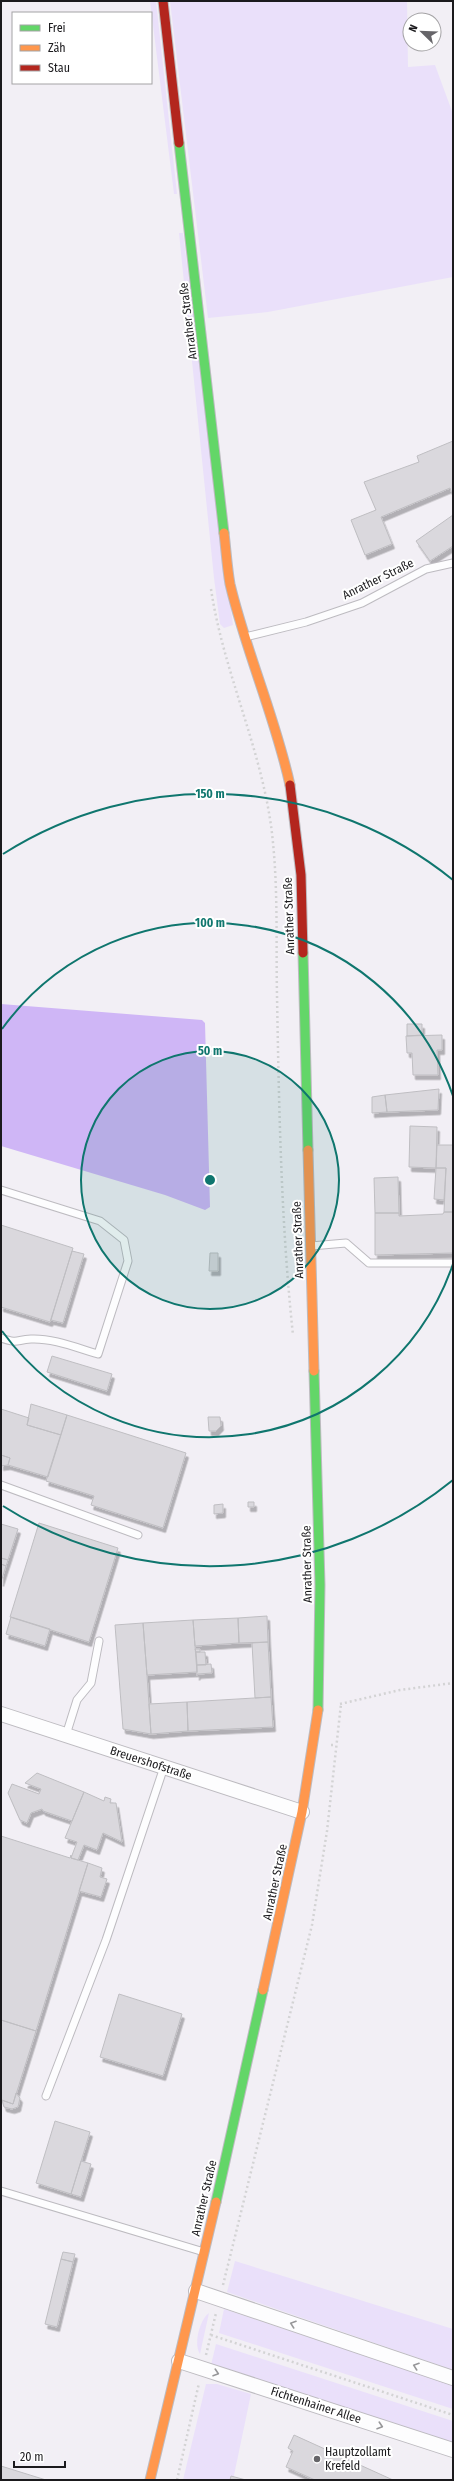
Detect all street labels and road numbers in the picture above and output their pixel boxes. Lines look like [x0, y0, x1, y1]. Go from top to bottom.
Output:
street label: Anrather Straße [176, 282, 200, 360]
street label: Anrather Straße [340, 556, 416, 602]
street label: Anrather Straße [281, 877, 297, 955]
street label: Anrather Straße [290, 1201, 306, 1279]
street label: Anrather Straße [299, 1525, 315, 1603]
street label: Breuershofstraße [108, 1743, 194, 1783]
street label: Anrather Straße [260, 1843, 290, 1921]
street label: Anrather Straße [188, 2159, 220, 2237]
street label: Fichtenhainer Allee [269, 2384, 363, 2426]

